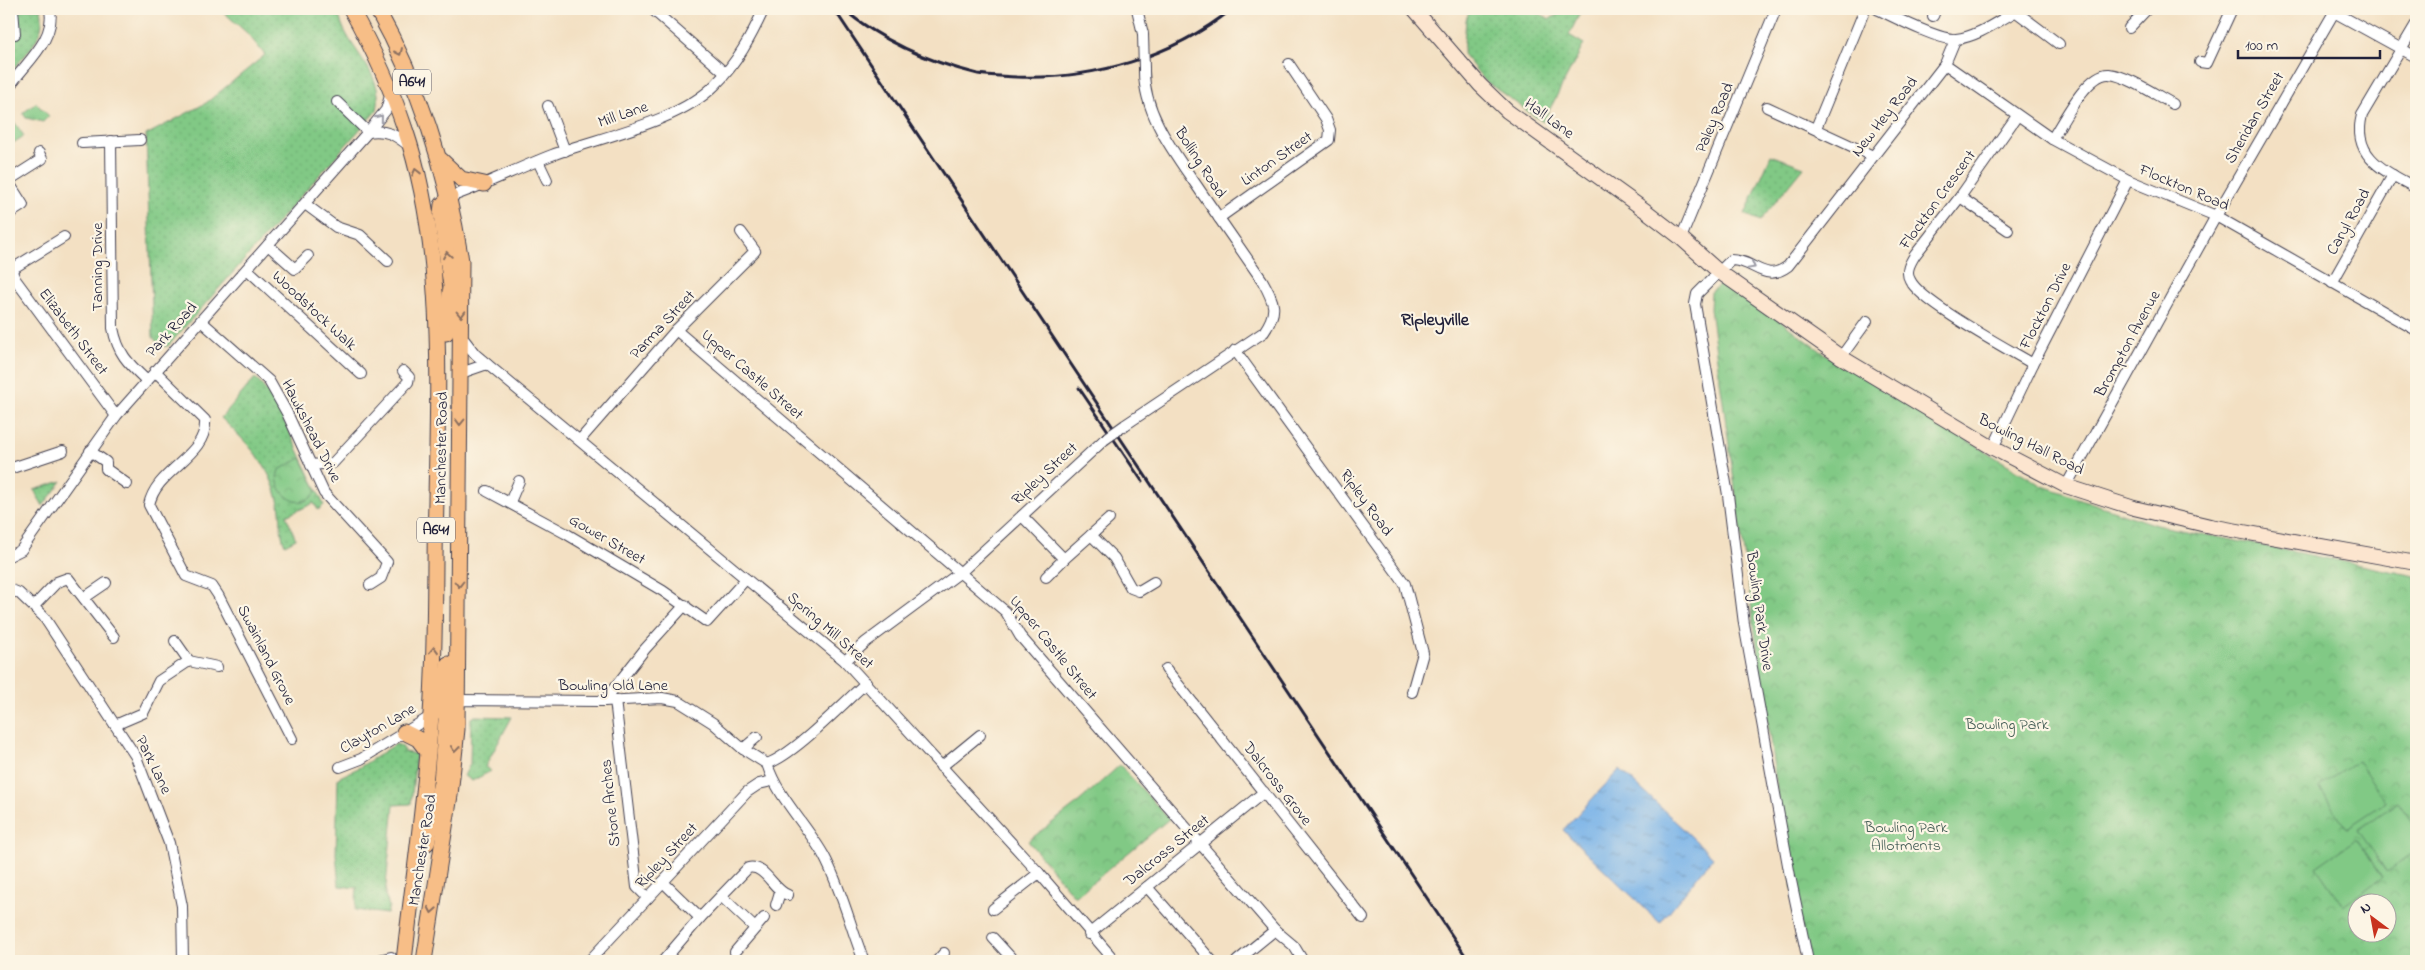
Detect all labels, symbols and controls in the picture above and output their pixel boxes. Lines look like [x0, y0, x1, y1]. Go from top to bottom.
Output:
scale bar [2238, 28, 2380, 60]
text: 100 m [2245, 35, 2278, 57]
one-way arrow [393, 47, 403, 56]
street label: Sheridan Street [2219, 67, 2291, 168]
road number: A641 [393, 70, 431, 94]
street label: New Hey Road [1846, 72, 1924, 162]
street label: Paley Road [1689, 79, 1741, 157]
street label: Hall Lane [1519, 93, 1580, 146]
street label: Mill Lane [595, 95, 652, 135]
one-way arrow [374, 115, 382, 124]
street label: Bolling Road [1167, 122, 1232, 203]
street label: Linton Street [1236, 125, 1318, 193]
street label: Flockton Crescent [1893, 145, 1983, 255]
street label: Flockton Road [2134, 158, 2233, 218]
one-way arrow [411, 167, 422, 176]
street label: Caryl Road [2321, 184, 2377, 260]
street label: Tanning Drive [86, 222, 110, 311]
one-way arrow [442, 251, 453, 259]
street label: Flockton Drive [2013, 258, 2079, 354]
one-way arrow [1747, 260, 1756, 270]
street label: Woodstock Walk [266, 265, 363, 358]
street label: Elizabeth Street [32, 283, 114, 381]
street label: Parma Street [624, 284, 702, 365]
street label: Brompton Avenue [2088, 286, 2168, 403]
street label: Park Road [140, 297, 204, 363]
district label: Ripleyville [1401, 308, 1470, 335]
one-way arrow [456, 311, 467, 319]
street label: Upper Castle Street [696, 324, 809, 427]
street label: Hawkshead Drive [275, 375, 348, 488]
street label: Manchester Road [429, 392, 455, 504]
street label: Bowling Hall Road [1973, 408, 2088, 482]
one-way arrow [455, 418, 465, 426]
street label: Ripley Street [1006, 436, 1084, 511]
street label: Ripley Road [1334, 465, 1398, 541]
street label: Gower Street [564, 508, 650, 572]
road number: A641 [417, 518, 455, 542]
street label: Bowling Park Drive [1739, 549, 1779, 673]
one-way arrow [454, 580, 464, 588]
street label: Spring Mill Street [781, 586, 879, 676]
street label: Upper Castle Street [1003, 590, 1103, 706]
street label: Swainland Grove [230, 601, 302, 710]
one-way arrow [428, 645, 439, 653]
street label: Bowling Old Lane [557, 674, 669, 698]
street label: Clayton Lane [336, 697, 421, 760]
park label: Bowling Park [1965, 713, 2049, 737]
street label: Park Lane [129, 732, 178, 799]
street label: Dalcross Grove [1236, 736, 1318, 832]
one-way arrow [450, 745, 461, 753]
street label: Stone Arches [594, 758, 628, 848]
street label: Manchester Road [402, 793, 444, 907]
street label: Dalcross Street [1118, 809, 1215, 894]
park label: Bowling Park Allotments [1864, 816, 1948, 858]
street label: Ripley Street [630, 817, 705, 895]
north arrow [2348, 892, 2398, 942]
text: N [2356, 897, 2375, 920]
one-way arrow [427, 905, 437, 914]

